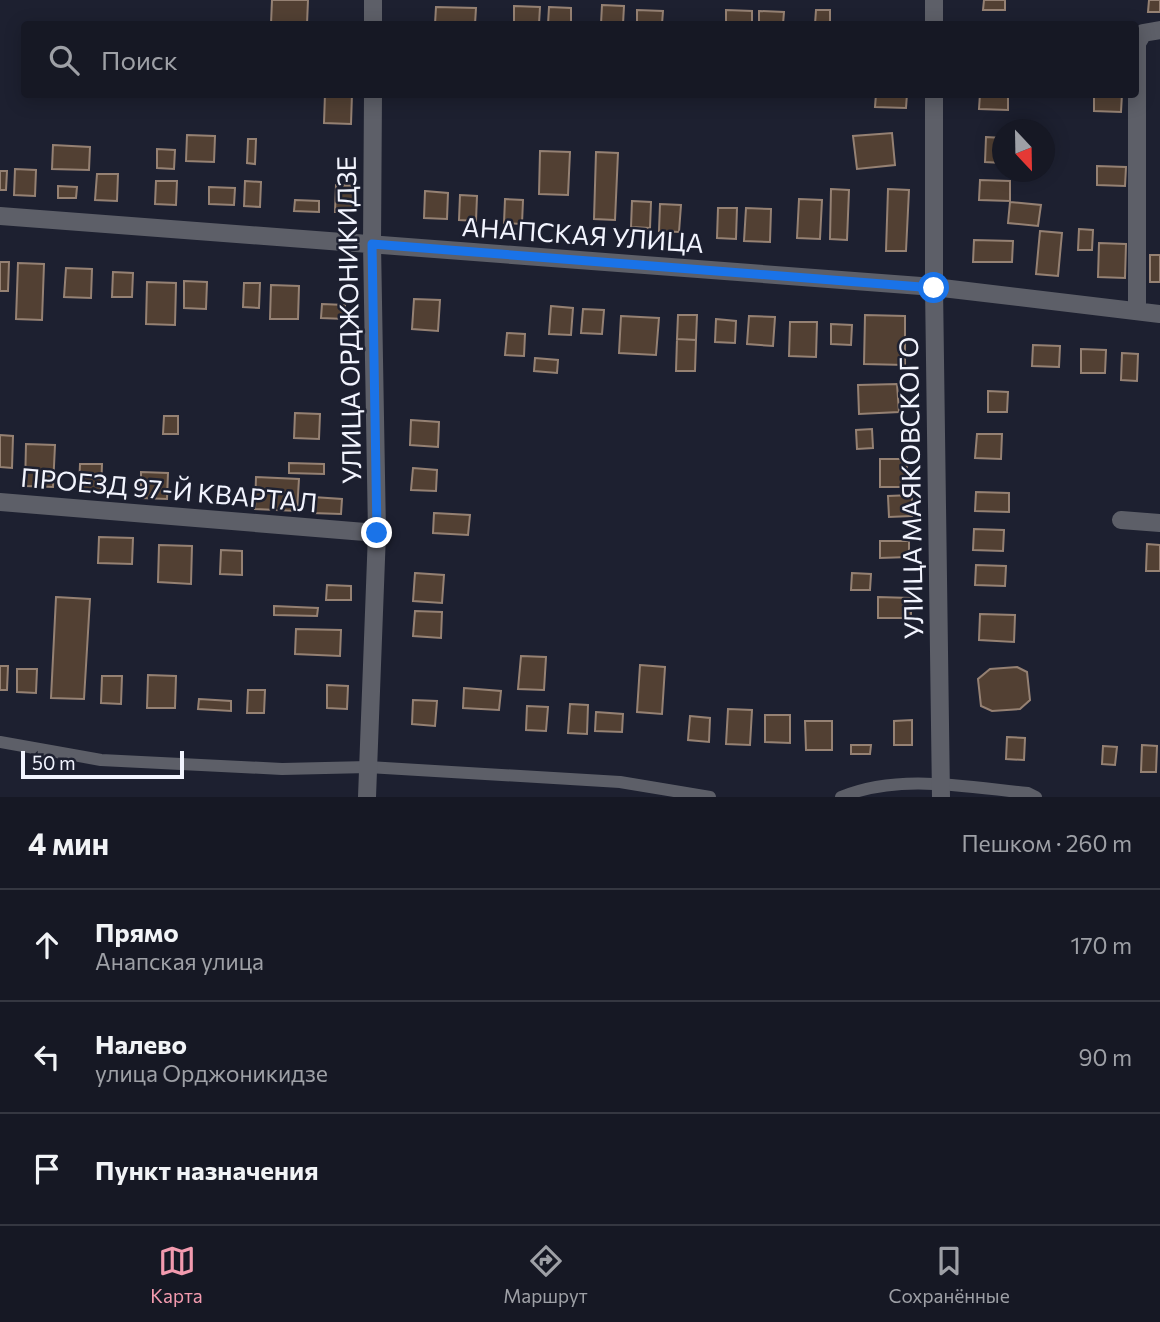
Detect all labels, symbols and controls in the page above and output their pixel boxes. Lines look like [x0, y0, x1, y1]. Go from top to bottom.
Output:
search box [21, 21, 1139, 98]
icon: search [45, 41, 83, 79]
text: Поиск [101, 44, 178, 75]
north arrow [992, 119, 1055, 182]
street label: УЛИЦА ОРДЖОНИКИДЗЕ [330, 156, 366, 484]
street label: АНАПСКАЯ УЛИЦА [461, 210, 705, 258]
route start [918, 272, 949, 303]
street label: УЛИЦА МАЯКОВСКОГО [892, 336, 928, 640]
street label: ПРОЕЗД 97-Й КВАРТАЛ [19, 461, 319, 517]
route end [361, 517, 392, 548]
scale bar [21, 748, 184, 780]
text: 50 m [32, 751, 76, 774]
text: 4 мин [28, 824, 109, 861]
text: Пешком · 260 m [961, 829, 1132, 857]
text: Прямо [95, 916, 179, 947]
icon: ahead [28, 926, 66, 964]
text: 170 m [1071, 931, 1132, 959]
text: Анапская улица [95, 947, 264, 975]
text: Налево [95, 1028, 187, 1059]
icon: left [28, 1038, 66, 1076]
text: 90 m [1079, 1043, 1132, 1071]
text: улица Орджоникидзе [95, 1059, 328, 1087]
icon: arrive [28, 1150, 66, 1188]
text: Пункт назначения [95, 1154, 319, 1185]
tab: Карта [150, 1242, 203, 1307]
tab: Маршрут [503, 1242, 588, 1307]
tab: Сохранённые [888, 1242, 1010, 1307]

